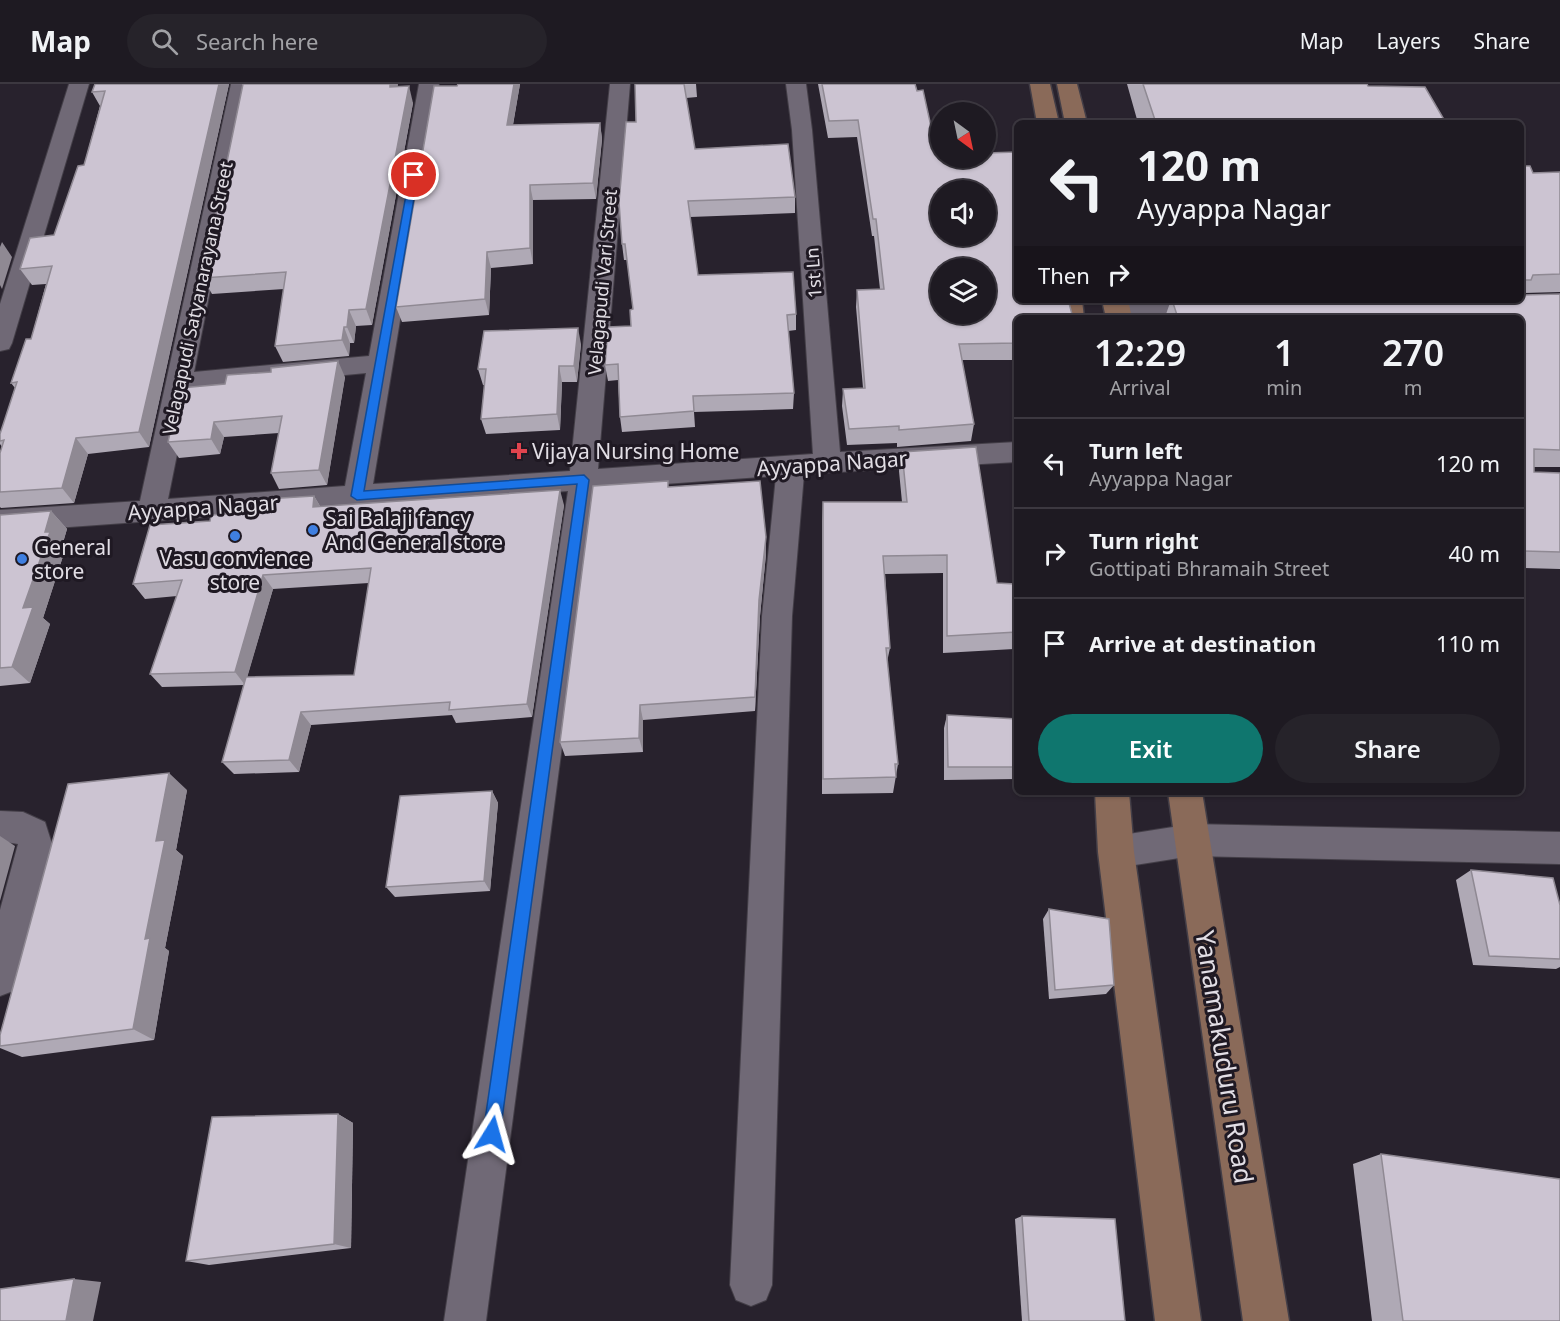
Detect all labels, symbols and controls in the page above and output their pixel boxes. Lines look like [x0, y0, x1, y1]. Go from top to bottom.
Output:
search box [127, 14, 547, 68]
text: Map [30, 22, 91, 60]
icon: search [148, 25, 181, 58]
text: Search here [196, 26, 318, 56]
text: Map [1300, 27, 1344, 55]
text: Layers [1377, 27, 1441, 55]
text: Share [1474, 27, 1530, 55]
north arrow [930, 102, 996, 168]
map controls [930, 102, 996, 324]
text: 120 m [1137, 136, 1261, 193]
icon: left [1038, 144, 1116, 222]
pin [388, 149, 439, 200]
icon: arrive [397, 158, 430, 191]
street label: Velagapudi Satyanarayana Street [156, 159, 238, 437]
button: sound [930, 180, 996, 246]
street label: Velagapudi Vari Street [582, 187, 622, 376]
text: Ayyappa Nagar [1137, 190, 1331, 227]
street label: 1st Ln [799, 247, 827, 299]
button: layers [930, 258, 996, 324]
icon: right [1102, 258, 1135, 291]
text: Then [1038, 260, 1090, 290]
text: 12:29 [1094, 328, 1186, 377]
text: 1 [1274, 328, 1295, 377]
text: 270 [1382, 328, 1444, 377]
text: Arrival [1110, 374, 1171, 401]
text: min [1266, 374, 1302, 401]
text: m [1404, 374, 1423, 401]
text: Turn left [1089, 435, 1183, 465]
place label: Vijaya Nursing Home [532, 437, 739, 465]
marker: Vijaya Nursing Home [510, 442, 528, 460]
street label: Ayyappa Nagar [756, 444, 909, 482]
icon: left [1038, 447, 1071, 480]
text: 120 m [1436, 448, 1500, 478]
text: Ayyappa Nagar [1089, 465, 1233, 492]
street label: Ayyappa Nagar [127, 488, 280, 526]
place label: Sai Balaji fancy And General store [325, 504, 503, 556]
marker: Sai Balaji fancy And General store [306, 523, 320, 537]
text: Turn right [1089, 525, 1199, 555]
marker: Vasu convience store [228, 529, 242, 543]
place label: General store [34, 533, 111, 585]
icon: right [1038, 537, 1071, 570]
text: 40 m [1449, 538, 1500, 568]
place label: Vasu convience store [159, 544, 311, 596]
marker: General store [15, 552, 29, 566]
text: Gottipati Bhramaih Street [1089, 555, 1329, 582]
icon: arrive [1038, 627, 1071, 660]
text: Arrive at destination [1089, 628, 1316, 658]
text: 110 m [1436, 628, 1500, 658]
button: Exit [1038, 714, 1263, 783]
button: Share [1275, 714, 1500, 783]
street label: Yanamakuduru Road [1187, 928, 1263, 1186]
position arrow [460, 1102, 524, 1166]

